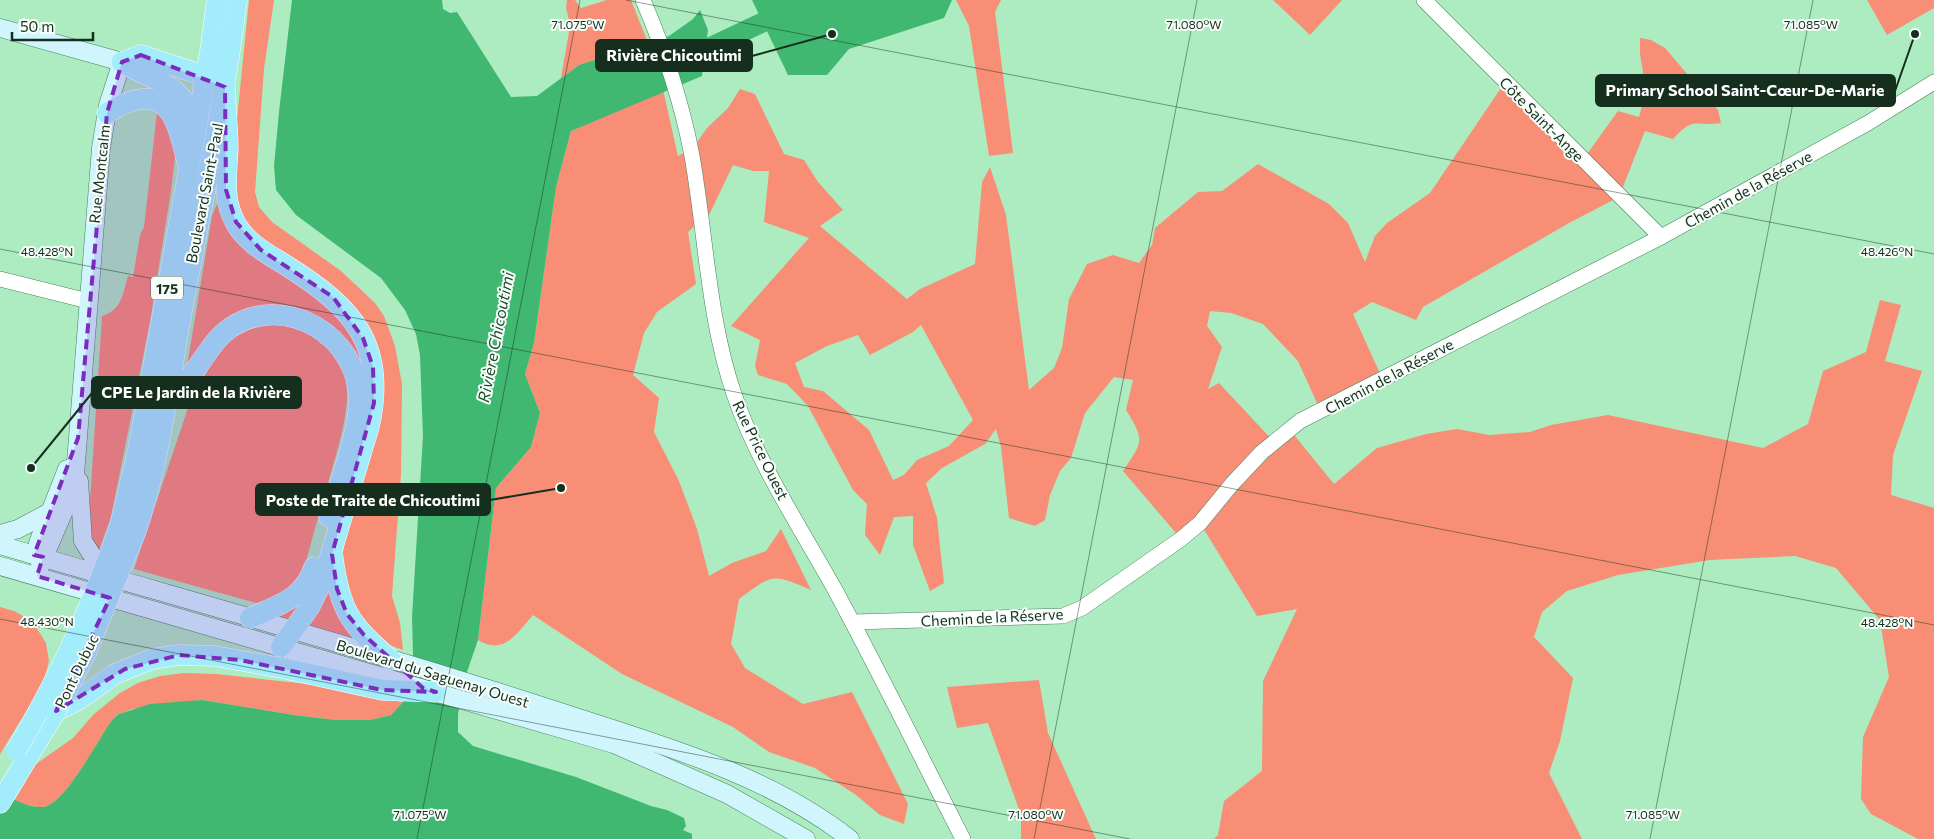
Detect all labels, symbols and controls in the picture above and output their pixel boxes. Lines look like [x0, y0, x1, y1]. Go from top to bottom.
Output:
scale bar [12, 10, 94, 42]
text: 50 m [20, 17, 54, 35]
text: 71.075°W [552, 17, 604, 31]
text: 71.080°W [1167, 17, 1221, 31]
text: 71.085°W [1784, 17, 1838, 31]
callout: Rivière Chicoutimi [596, 40, 752, 71]
text: Rivière Chicoutimi [606, 45, 742, 64]
street label: Côte Saint-Ange [1496, 73, 1588, 165]
callout: Primary School Saint-Cœur-De-Marie [1596, 75, 1895, 106]
text: Primary School Saint-Cœur-De-Marie [1606, 80, 1884, 99]
street label: Boulevard Saint-Paul [182, 121, 226, 265]
street label: Rue Montcalm [85, 124, 113, 224]
street label: Chemin de la Réserve [1681, 146, 1815, 231]
text: 48.428°N [21, 244, 73, 258]
text: 48.426°N [1861, 244, 1913, 258]
water label: Rivière Chicoutimi [473, 269, 517, 404]
road number: 175 [151, 276, 183, 300]
street label: Chemin de la Réserve [1322, 335, 1456, 417]
callout: CPE Le Jardin de la Rivière [92, 377, 301, 408]
text: CPE Le Jardin de la Rivière [101, 382, 291, 401]
street label: Rue Price Ouest [729, 397, 793, 503]
callout: Poste de Traite de Chicoutimi [256, 484, 490, 515]
text: Poste de Traite de Chicoutimi [266, 490, 480, 509]
street label: Chemin de la Réserve [920, 604, 1064, 630]
text: 48.430°N [20, 614, 74, 628]
text: 48.428°N [1861, 615, 1913, 629]
street label: Pont Dubuc [50, 631, 102, 711]
street label: Boulevard du Saguenay Ouest [334, 635, 532, 711]
text: 71.075°W [394, 807, 446, 821]
text: 71.080°W [1009, 807, 1063, 821]
text: 71.085°W [1626, 807, 1680, 821]

